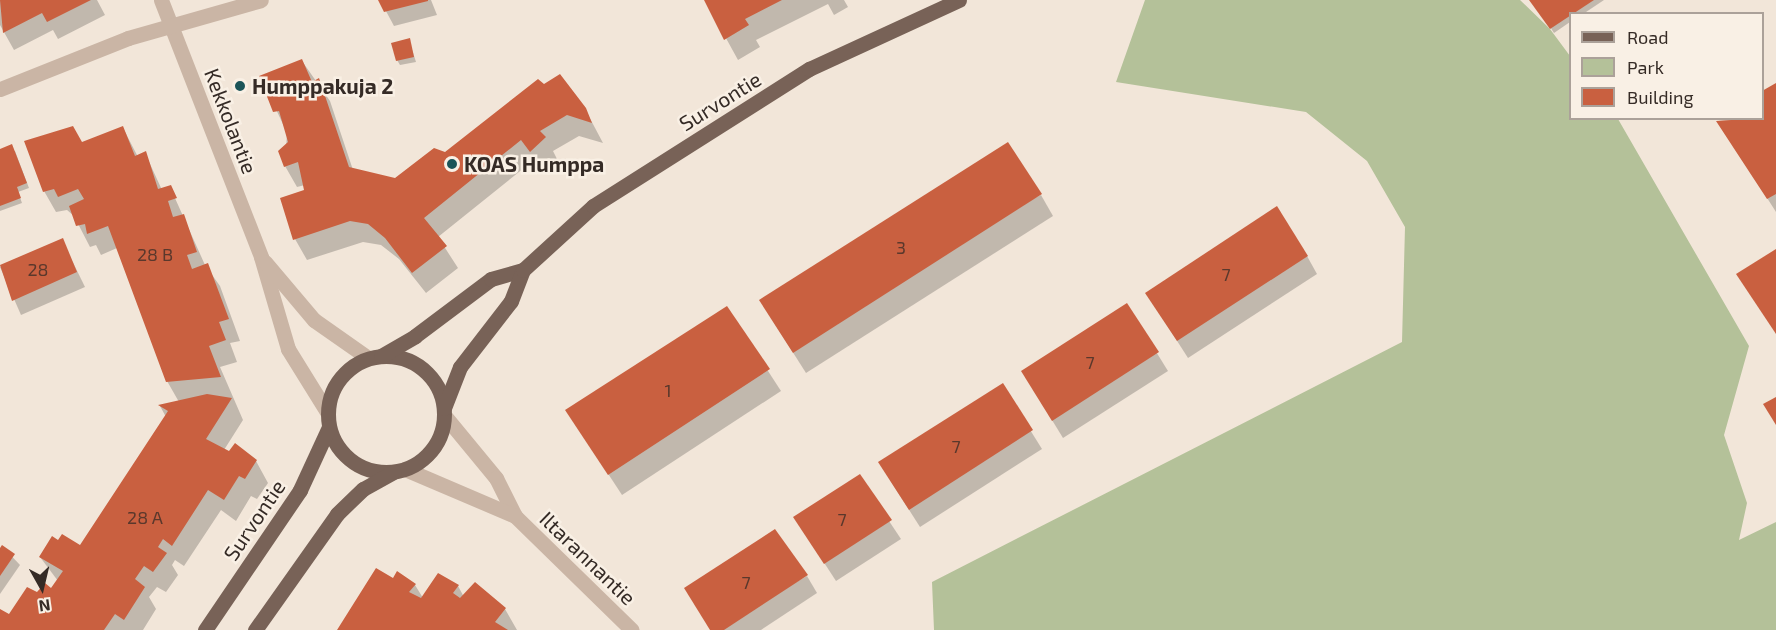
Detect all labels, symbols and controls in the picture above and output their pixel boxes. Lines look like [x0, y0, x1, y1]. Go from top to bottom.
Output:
legend [1569, 12, 1764, 120]
text: Road [1627, 26, 1668, 48]
text: Park [1627, 56, 1664, 78]
street label: Kekkolantie [199, 65, 263, 177]
street label: Survontie [674, 66, 766, 136]
place label: Humppakuja 2 [252, 73, 393, 99]
marker: Humppakuja 2 [233, 79, 247, 93]
text: Building [1627, 86, 1694, 108]
place label: KOAS Humppa [464, 151, 604, 177]
marker: KOAS Humppa [445, 157, 459, 171]
house number: 3 [896, 236, 906, 258]
house number: 28 B [137, 243, 173, 265]
house number: 28 [27, 258, 49, 280]
house number: 7 [1221, 263, 1231, 285]
house number: 7 [1085, 351, 1095, 373]
house number: 1 [664, 379, 672, 401]
house number: 7 [951, 435, 961, 457]
street label: Survontie [218, 475, 290, 565]
house number: 28 A [127, 506, 163, 528]
street label: Iltarannantie [535, 506, 641, 610]
house number: 7 [837, 508, 847, 530]
north arrow [12, 558, 72, 618]
house number: 7 [741, 571, 751, 593]
text: N [38, 596, 52, 617]

